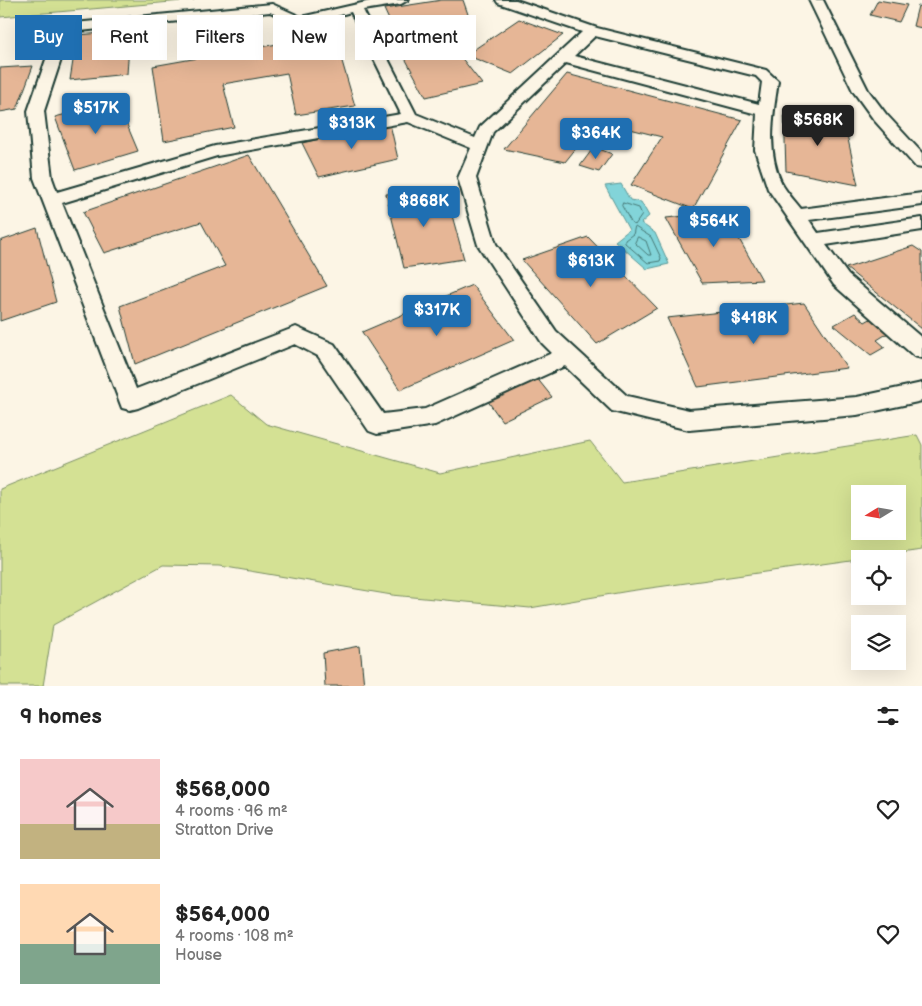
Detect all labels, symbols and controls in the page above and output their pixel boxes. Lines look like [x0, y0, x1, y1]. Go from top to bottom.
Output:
chip: Buy [15, 15, 82, 60]
chip: Rent [92, 15, 167, 60]
chip: Filters [177, 15, 263, 60]
chip: New [273, 15, 345, 60]
chip: Apartment [355, 15, 476, 60]
pin: $517K [61, 92, 131, 135]
text: $517K [73, 99, 119, 118]
pin: $568K [783, 104, 853, 147]
pin: $313K [317, 108, 387, 150]
text: $568K [793, 111, 843, 130]
text: $313K [329, 114, 375, 133]
pin: $364K [561, 118, 631, 160]
text: $364K [571, 124, 621, 143]
pin: $868K [389, 186, 459, 228]
text: $868K [399, 192, 449, 211]
pin: $564K [679, 206, 749, 248]
text: $564K [689, 212, 739, 231]
pin: $613K [556, 246, 626, 288]
text: $613K [567, 252, 615, 271]
pin: $317K [402, 294, 472, 337]
text: $317K [414, 301, 460, 320]
pin: $418K [719, 302, 789, 345]
text: $418K [731, 309, 777, 328]
north arrow [851, 485, 906, 540]
map controls [851, 485, 906, 670]
button: locate [851, 550, 906, 605]
button: layers [851, 615, 906, 670]
icon: filters [874, 702, 902, 730]
text: 9 homes [20, 704, 102, 729]
text: $568,000 [175, 777, 270, 802]
icon: home [60, 779, 120, 839]
icon: heart [874, 795, 902, 823]
text: 4 rooms · 96 m² [175, 802, 288, 821]
text: Stratton Drive [175, 821, 274, 840]
text: $564,000 [175, 902, 270, 927]
icon: home [60, 904, 120, 964]
icon: heart [874, 920, 902, 948]
text: 4 rooms · 108 m² [175, 927, 294, 946]
text: House [175, 946, 222, 965]

